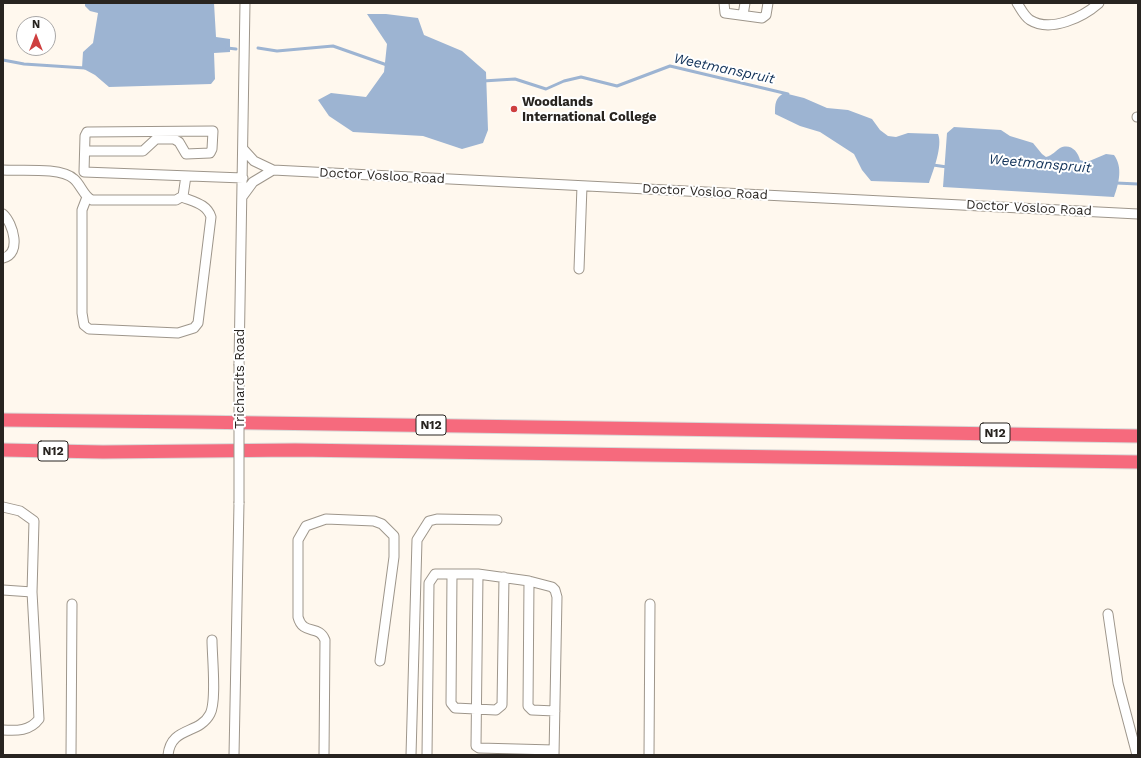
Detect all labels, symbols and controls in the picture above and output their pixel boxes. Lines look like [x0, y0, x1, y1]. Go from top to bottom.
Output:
north arrow [16, 16, 56, 56]
text: N [32, 18, 40, 31]
water label: Weetmanspruit [672, 50, 776, 88]
place label: Woodlands International College [522, 94, 657, 125]
marker: Woodlands International College [509, 104, 519, 114]
water label: Weetmanspruit [988, 151, 1092, 177]
street label: Doctor Vosloo Road [319, 165, 445, 187]
street label: Doctor Vosloo Road [642, 181, 768, 203]
street label: Doctor Vosloo Road [966, 197, 1092, 219]
street label: Trichardts Road [232, 329, 248, 429]
road number: N12 [416, 415, 446, 435]
road number: N12 [980, 423, 1010, 443]
road number: N12 [38, 441, 68, 461]

